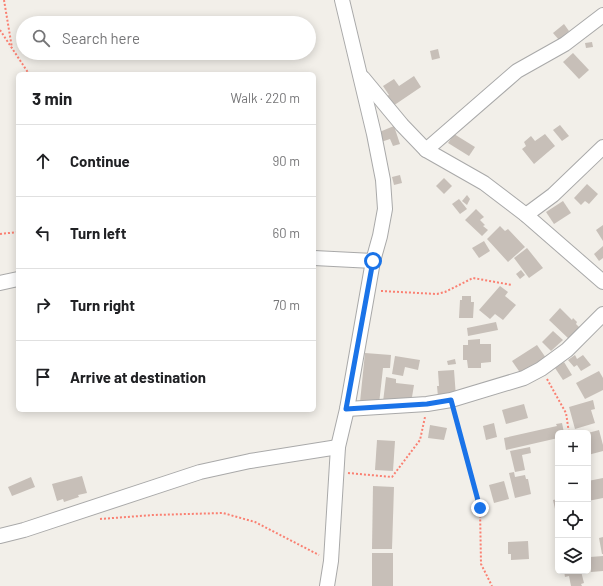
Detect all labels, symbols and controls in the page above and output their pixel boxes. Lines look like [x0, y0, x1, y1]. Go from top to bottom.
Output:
search box [16, 16, 316, 60]
icon: search [30, 27, 52, 49]
text: Search here [62, 29, 140, 47]
text: 3 min [32, 88, 72, 108]
text: Walk · 220 m [230, 90, 300, 106]
icon: ahead [32, 150, 54, 172]
text: Continue [70, 152, 130, 170]
text: 90 m [273, 153, 300, 169]
icon: left [32, 222, 54, 244]
text: Turn left [70, 224, 126, 242]
text: 60 m [273, 225, 300, 241]
route start [364, 252, 382, 270]
icon: right [32, 294, 54, 316]
text: Turn right [70, 296, 135, 314]
text: 70 m [273, 297, 300, 313]
icon: arrive [32, 366, 54, 388]
text: Arrive at destination [70, 368, 206, 386]
map controls [555, 430, 591, 574]
button: + [555, 430, 591, 466]
button: − [555, 466, 591, 502]
route end [471, 499, 489, 517]
button: locate [555, 502, 591, 538]
button: layers [555, 538, 591, 574]

